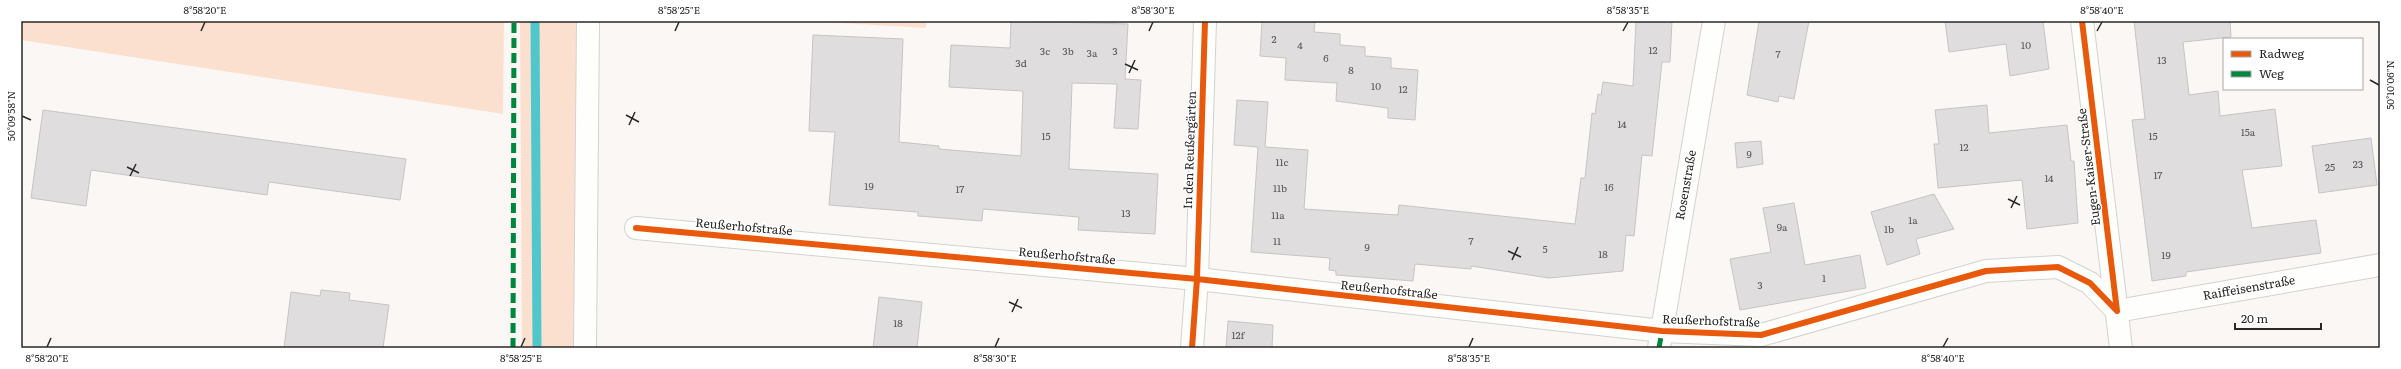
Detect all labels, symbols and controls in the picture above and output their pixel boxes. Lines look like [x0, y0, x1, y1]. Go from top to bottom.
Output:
text: 8°58'20"E [184, 2, 226, 17]
text: 8°58'25"E [658, 2, 700, 17]
text: 8°58'30"E [1131, 2, 1175, 17]
text: 8°58'35"E [1607, 2, 1649, 17]
text: 8°58'40"E [2080, 2, 2124, 17]
house number: 2 [1271, 31, 1277, 46]
house number: 4 [1297, 37, 1303, 52]
house number: 10 [2021, 37, 2031, 52]
legend [2223, 38, 2363, 90]
house number: 12 [1648, 42, 1658, 57]
house number: 3c [1040, 43, 1050, 58]
house number: 3b [1062, 43, 1074, 58]
house number: 3 [1112, 43, 1118, 58]
text: Radweg [2259, 44, 2304, 62]
house number: 3a [1087, 45, 1098, 60]
house number: 7 [1775, 46, 1781, 61]
house number: 6 [1323, 50, 1329, 65]
house number: 13 [2157, 52, 2167, 67]
house number: 3d [1015, 55, 1027, 70]
text: 50°10'06"N [2382, 60, 2397, 110]
house number: 8 [1348, 62, 1354, 77]
text: Weg [2259, 64, 2284, 82]
house number: 10 [1371, 78, 1381, 93]
house number: 12 [1398, 81, 1408, 96]
street label: In den Reußergärten [1178, 90, 1200, 209]
text: 50°09'58"N [3, 91, 18, 141]
street label: Eugen-Kaiser-Straße [2072, 107, 2104, 227]
house number: 14 [1617, 116, 1627, 131]
house number: 15a [2241, 124, 2256, 139]
house number: 15 [1041, 128, 1051, 143]
house number: 15 [2148, 128, 2158, 143]
house number: 12 [1959, 139, 1969, 154]
house number: 9 [1746, 146, 1752, 161]
street label: Rosenstraße [1670, 148, 1700, 221]
house number: 11c [1275, 154, 1289, 169]
house number: 23 [2353, 156, 2363, 171]
house number: 25 [2325, 159, 2335, 174]
house number: 17 [2154, 167, 2162, 182]
house number: 14 [2044, 170, 2054, 185]
house number: 19 [864, 178, 874, 193]
house number: 16 [1604, 179, 1614, 194]
house number: 11b [1273, 180, 1287, 195]
house number: 17 [956, 181, 964, 196]
house number: 13 [1121, 205, 1131, 220]
house number: 11a [1271, 207, 1285, 222]
house number: 1a [1908, 212, 1918, 227]
street label: Reußerhofstraße [695, 213, 793, 239]
house number: 9a [1777, 219, 1788, 234]
house number: 1b [1884, 221, 1894, 236]
house number: 11 [1273, 233, 1281, 248]
house number: 7 [1468, 233, 1474, 248]
house number: 9 [1364, 239, 1370, 254]
house number: 5 [1542, 241, 1548, 256]
street label: Reußerhofstraße [1018, 242, 1116, 268]
house number: 18 [1598, 246, 1608, 261]
house number: 19 [2161, 247, 2171, 262]
house number: 1 [1822, 270, 1826, 285]
street label: Raiffeisenstraße [2201, 270, 2296, 304]
street label: Reußerhofstraße [1340, 275, 1439, 303]
house number: 3 [1757, 277, 1763, 292]
scale bar [2235, 305, 2321, 331]
street label: Reußerhofstraße [1662, 309, 1760, 331]
text: 20 m [2241, 309, 2268, 327]
house number: 18 [893, 315, 903, 330]
house number: 12f [1231, 327, 1246, 342]
text: 8°58'20"E [26, 350, 68, 365]
text: 8°58'25"E [500, 350, 542, 365]
text: 8°58'30"E [973, 350, 1017, 365]
text: 8°58'35"E [1448, 350, 1490, 365]
text: 8°58'40"E [1921, 350, 1965, 365]

